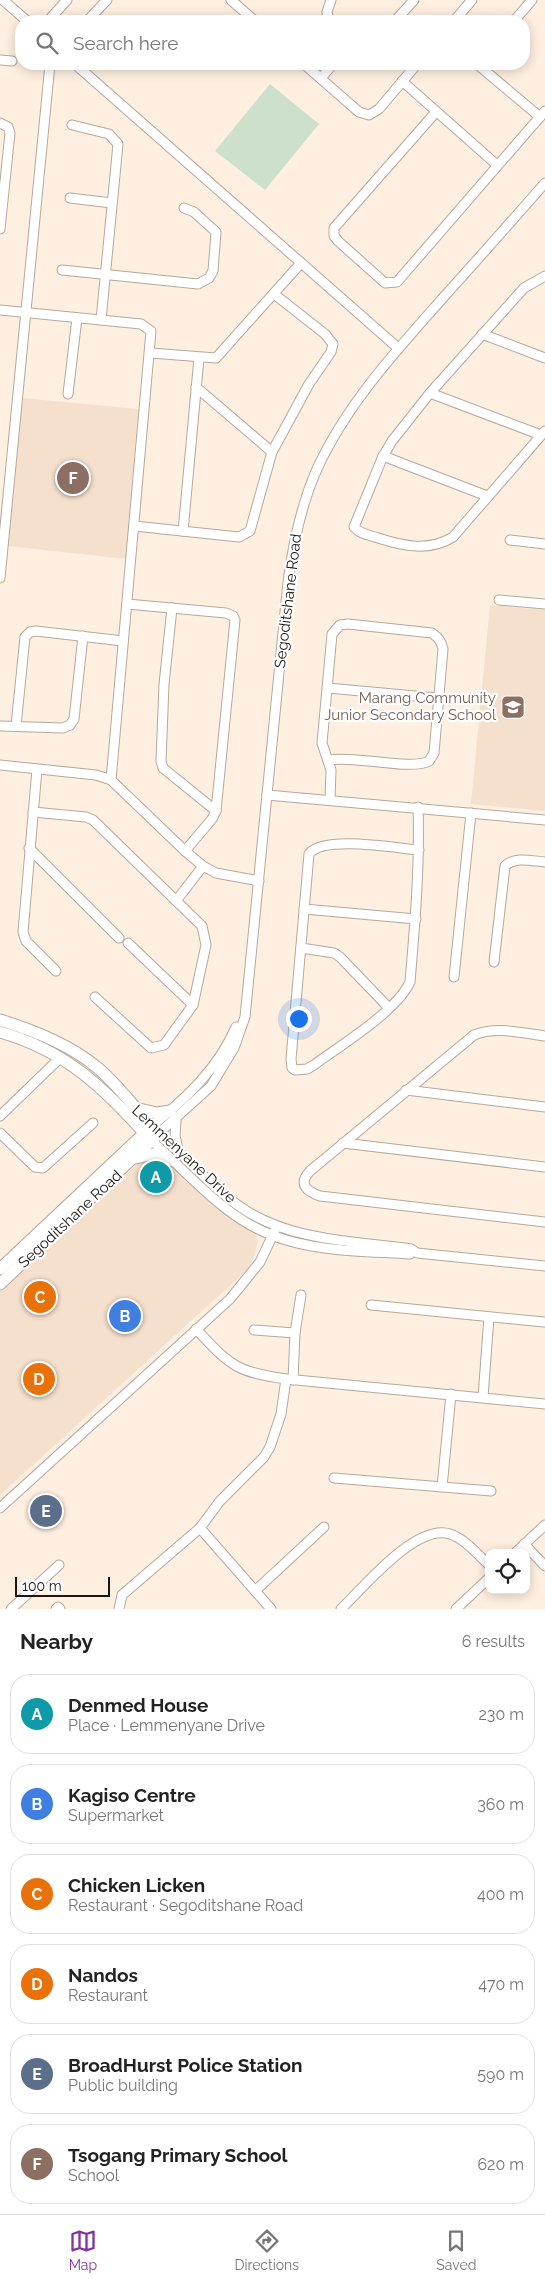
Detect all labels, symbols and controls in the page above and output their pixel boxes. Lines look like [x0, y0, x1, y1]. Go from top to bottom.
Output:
search box [15, 15, 530, 70]
icon: search [33, 29, 61, 57]
text: Search here [73, 32, 179, 54]
pin: F [57, 459, 89, 497]
street label: Segoditshane Road [271, 533, 305, 669]
place label: Marang Community Junior Secondary School [324, 689, 497, 724]
school or university icon: Marang Community Junior Secondary School [500, 694, 526, 720]
your location [286, 1006, 312, 1032]
street label: Lemmenyane Drive [128, 1101, 240, 1207]
pin: A [140, 1158, 172, 1196]
street label: Segoditshane Road [14, 1166, 126, 1272]
pin: C [24, 1278, 56, 1316]
pin: B [109, 1297, 141, 1335]
pin: D [23, 1360, 55, 1398]
pin: E [30, 1492, 62, 1530]
map controls [485, 1549, 530, 1594]
button: locate [485, 1549, 530, 1594]
scale bar [15, 1574, 110, 1597]
text: 100 m [22, 1578, 62, 1594]
text: Nearby [20, 1629, 93, 1654]
text: 6 results [462, 1632, 525, 1651]
text: Denmed House [68, 1694, 208, 1716]
text: A [32, 1705, 42, 1724]
text: 230 m [479, 1705, 524, 1724]
text: Place · Lemmenyane Drive [68, 1716, 265, 1735]
text: Kagiso Centre [68, 1784, 196, 1806]
text: B [32, 1795, 42, 1814]
text: 360 m [477, 1795, 524, 1814]
text: Supermarket [68, 1806, 164, 1825]
text: Chicken Licken [68, 1874, 205, 1896]
text: C [32, 1885, 42, 1904]
text: 400 m [477, 1885, 524, 1904]
text: Restaurant · Segoditshane Road [68, 1896, 303, 1915]
text: Nandos [68, 1964, 138, 1986]
text: D [31, 1975, 43, 1994]
text: 470 m [478, 1975, 524, 1994]
text: Restaurant [68, 1986, 148, 2005]
text: BroadHurst Police Station [68, 2054, 302, 2076]
text: E [32, 2065, 42, 2084]
text: 590 m [477, 2065, 524, 2084]
text: Public building [68, 2076, 178, 2095]
text: Tsogang Primary School [68, 2144, 287, 2166]
text: F [32, 2155, 42, 2174]
text: 620 m [477, 2155, 524, 2174]
text: School [68, 2166, 119, 2185]
tab: Map [69, 2227, 97, 2273]
tab: Directions [234, 2227, 299, 2273]
tab: Saved [436, 2227, 476, 2273]

